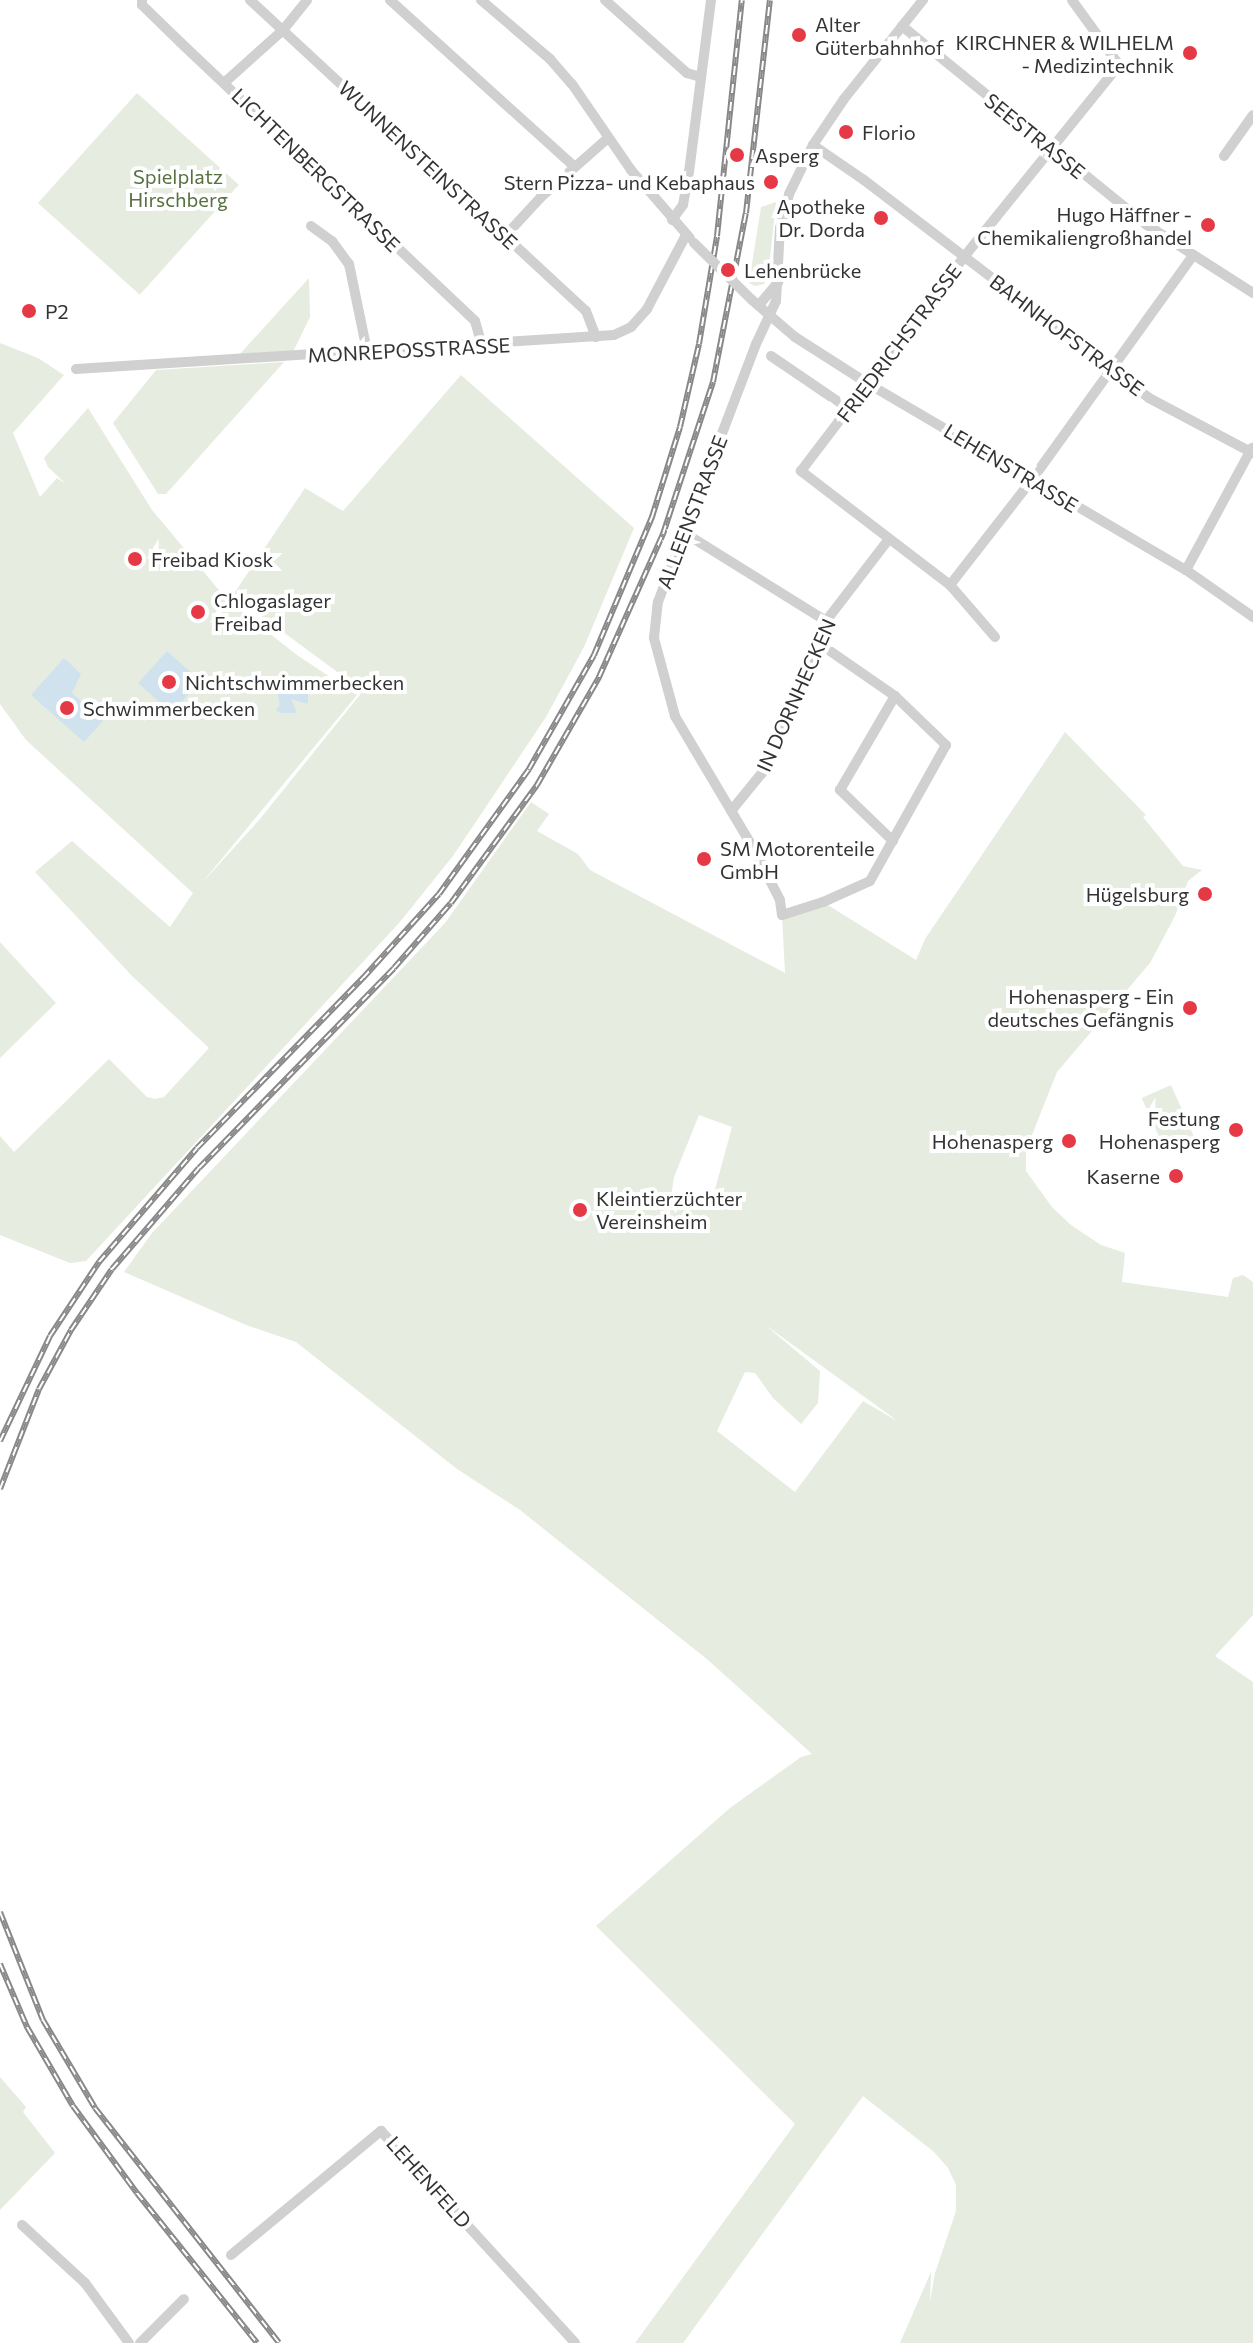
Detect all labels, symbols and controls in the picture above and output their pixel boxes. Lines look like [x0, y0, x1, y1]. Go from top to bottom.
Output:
place label: Alter Güterbahnhof [815, 12, 944, 59]
marker: Alter Güterbahnhof [790, 26, 808, 44]
place label: KIRCHNER & WILHELM - Medizintechnik [956, 30, 1174, 77]
marker: KIRCHNER & WILHELM - Medizintechnik [1181, 44, 1199, 62]
street label: WUNNENSTEINSTRASSE [334, 76, 522, 254]
street label: LICHTENBERGSTRASSE [227, 83, 405, 257]
street label: SEESTRASSE [980, 88, 1090, 184]
place label: Florio [862, 120, 916, 144]
marker: Florio [837, 123, 855, 141]
place label: Asperg [755, 143, 819, 167]
marker: Asperg [726, 144, 748, 166]
park label: Spielplatz Hirschberg [128, 165, 228, 212]
place label: Stern Pizza- und Kebaphaus [504, 170, 755, 194]
marker: Stern Pizza- und Kebaphaus [762, 173, 780, 191]
place label: Apotheke Dr. Dorda [776, 194, 865, 241]
place label: Hugo Häffner - Chemikaliengroßhandel [977, 202, 1192, 249]
marker: Apotheke Dr. Dorda [872, 209, 890, 227]
marker: Hugo Häffner - Chemikaliengroßhandel [1199, 216, 1217, 234]
place label: Lehenbrücke [744, 258, 861, 282]
street label: FRIEDRICHSTRASSE [832, 259, 966, 427]
marker: Lehenbrücke [719, 261, 737, 279]
street label: BAHNHOFSTRASSE [985, 269, 1149, 401]
place label: P2 [45, 299, 69, 323]
marker: P2 [20, 302, 38, 320]
street label: MONREPOSSTRASSE [307, 333, 511, 367]
street label: LEHENSTRASSE [940, 419, 1082, 517]
street label: ALLEENSTRASSE [652, 432, 732, 592]
place label: Freibad Kiosk [151, 547, 273, 571]
marker: Freibad Kiosk [126, 550, 144, 568]
place label: Chlogaslager Freibad [214, 588, 331, 635]
marker: Chlogaslager Freibad [189, 603, 207, 621]
street label: IN DORNHECKEN [751, 615, 841, 775]
place label: Nichtschwimmerbecken [185, 670, 404, 694]
marker: Nichtschwimmerbecken [160, 673, 178, 691]
place label: Schwimmerbecken [83, 696, 255, 720]
marker: Schwimmerbecken [58, 699, 76, 717]
place label: SM Motorenteile GmbH [720, 836, 875, 883]
marker: SM Motorenteile GmbH [695, 850, 713, 868]
place label: Hügelsburg [1086, 882, 1189, 906]
marker: Hügelsburg [1196, 885, 1214, 903]
place label: Hohenasperg - Ein deutsches Gefängnis [987, 984, 1174, 1031]
marker: Hohenasperg - Ein deutsches Gefängnis [1181, 999, 1199, 1017]
place label: Festung Hohenasperg [1099, 1106, 1220, 1153]
marker: Festung Hohenasperg [1227, 1121, 1245, 1139]
place label: Hohenasperg [932, 1129, 1053, 1153]
marker: Hohenasperg [1060, 1132, 1078, 1150]
place label: Kaserne [1086, 1164, 1160, 1188]
marker: Kaserne [1167, 1167, 1185, 1185]
place label: Kleintierzüchter Vereinsheim [596, 1186, 743, 1233]
marker: Kleintierzüchter Vereinsheim [571, 1201, 589, 1219]
street label: LEHENFELD [382, 2131, 476, 2233]

